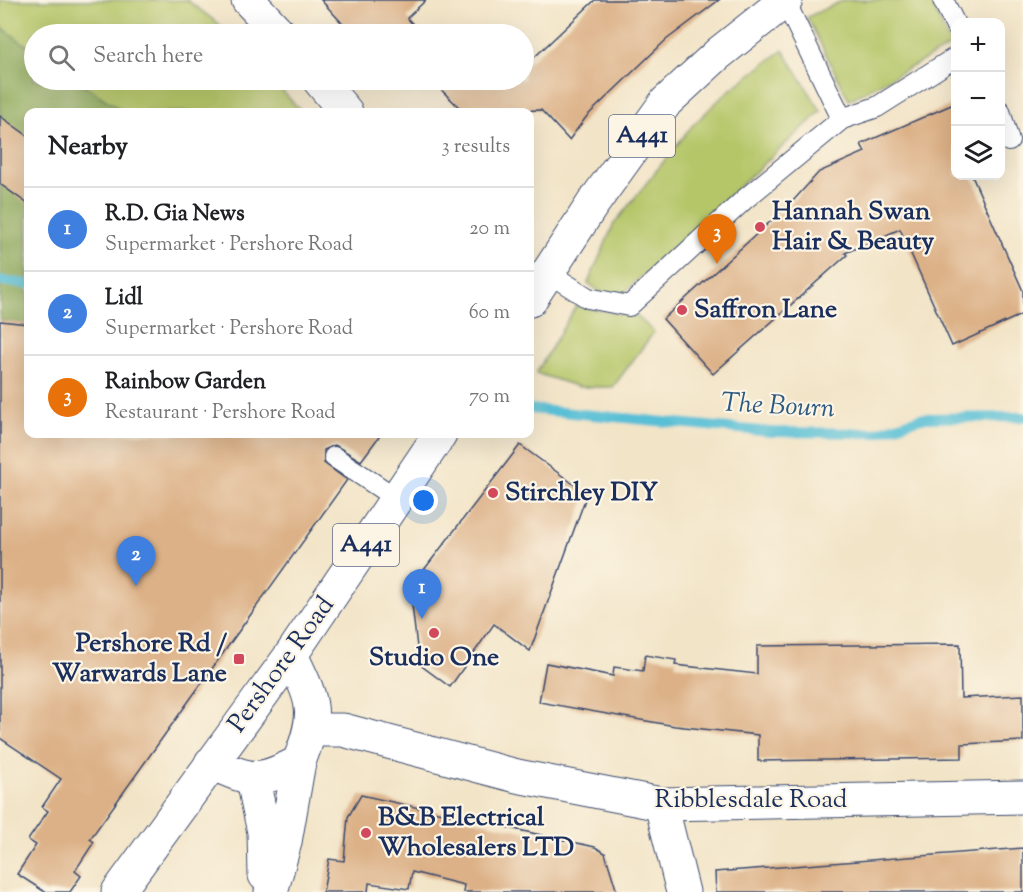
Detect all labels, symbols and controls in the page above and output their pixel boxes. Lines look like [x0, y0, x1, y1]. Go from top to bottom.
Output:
map controls [951, 18, 1005, 180]
button: + [951, 18, 1005, 72]
search box [24, 24, 534, 90]
icon: search [45, 41, 78, 74]
text: Search here [93, 41, 203, 73]
button: − [951, 72, 1005, 126]
road number: A441 [609, 115, 675, 157]
button: layers [951, 126, 1005, 180]
text: Nearby [48, 129, 128, 166]
text: 3 results [441, 133, 510, 162]
place label: Hannah Swan Hair & Beauty [772, 194, 934, 261]
text: R.D. Gia News [105, 199, 245, 231]
pin: 3 [698, 214, 736, 264]
text: 1 [64, 215, 71, 244]
text: 20 m [469, 215, 510, 244]
marker: Hannah Swan Hair & Beauty [753, 220, 767, 234]
text: Supermarket · Pershore Road [105, 231, 353, 260]
text: Lidl [105, 283, 143, 315]
place label: Saffron Lane [694, 292, 837, 329]
text: 2 [63, 299, 72, 328]
text: 60 m [469, 299, 510, 328]
marker: Saffron Lane [675, 303, 689, 317]
text: Supermarket · Pershore Road [105, 315, 353, 344]
text: Rainbow Garden [105, 367, 266, 399]
text: 3 [63, 383, 72, 412]
text: 70 m [469, 383, 510, 412]
water label: The Bourn [720, 385, 836, 429]
text: Restaurant · Pershore Road [105, 399, 336, 428]
place label: Stirchley DIY [505, 475, 659, 512]
your location [409, 486, 438, 515]
marker: Stirchley DIY [486, 486, 500, 500]
road number: A441 [333, 524, 399, 566]
pin: 2 [116, 536, 156, 586]
pin: 1 [402, 570, 442, 619]
street label: Pershore Road [220, 589, 344, 741]
place label: Pershore Rd / Warwards Lane [52, 626, 227, 693]
marker: Studio One [427, 626, 441, 640]
place label: Studio One [369, 640, 499, 677]
marker: Pershore Rd / Warwards Lane [232, 652, 246, 666]
street label: Ribblesdale Road [655, 782, 848, 819]
place label: B&B Electrical Wholesalers LTD [378, 800, 574, 867]
marker: B&B Electrical Wholesalers LTD [359, 826, 373, 840]

